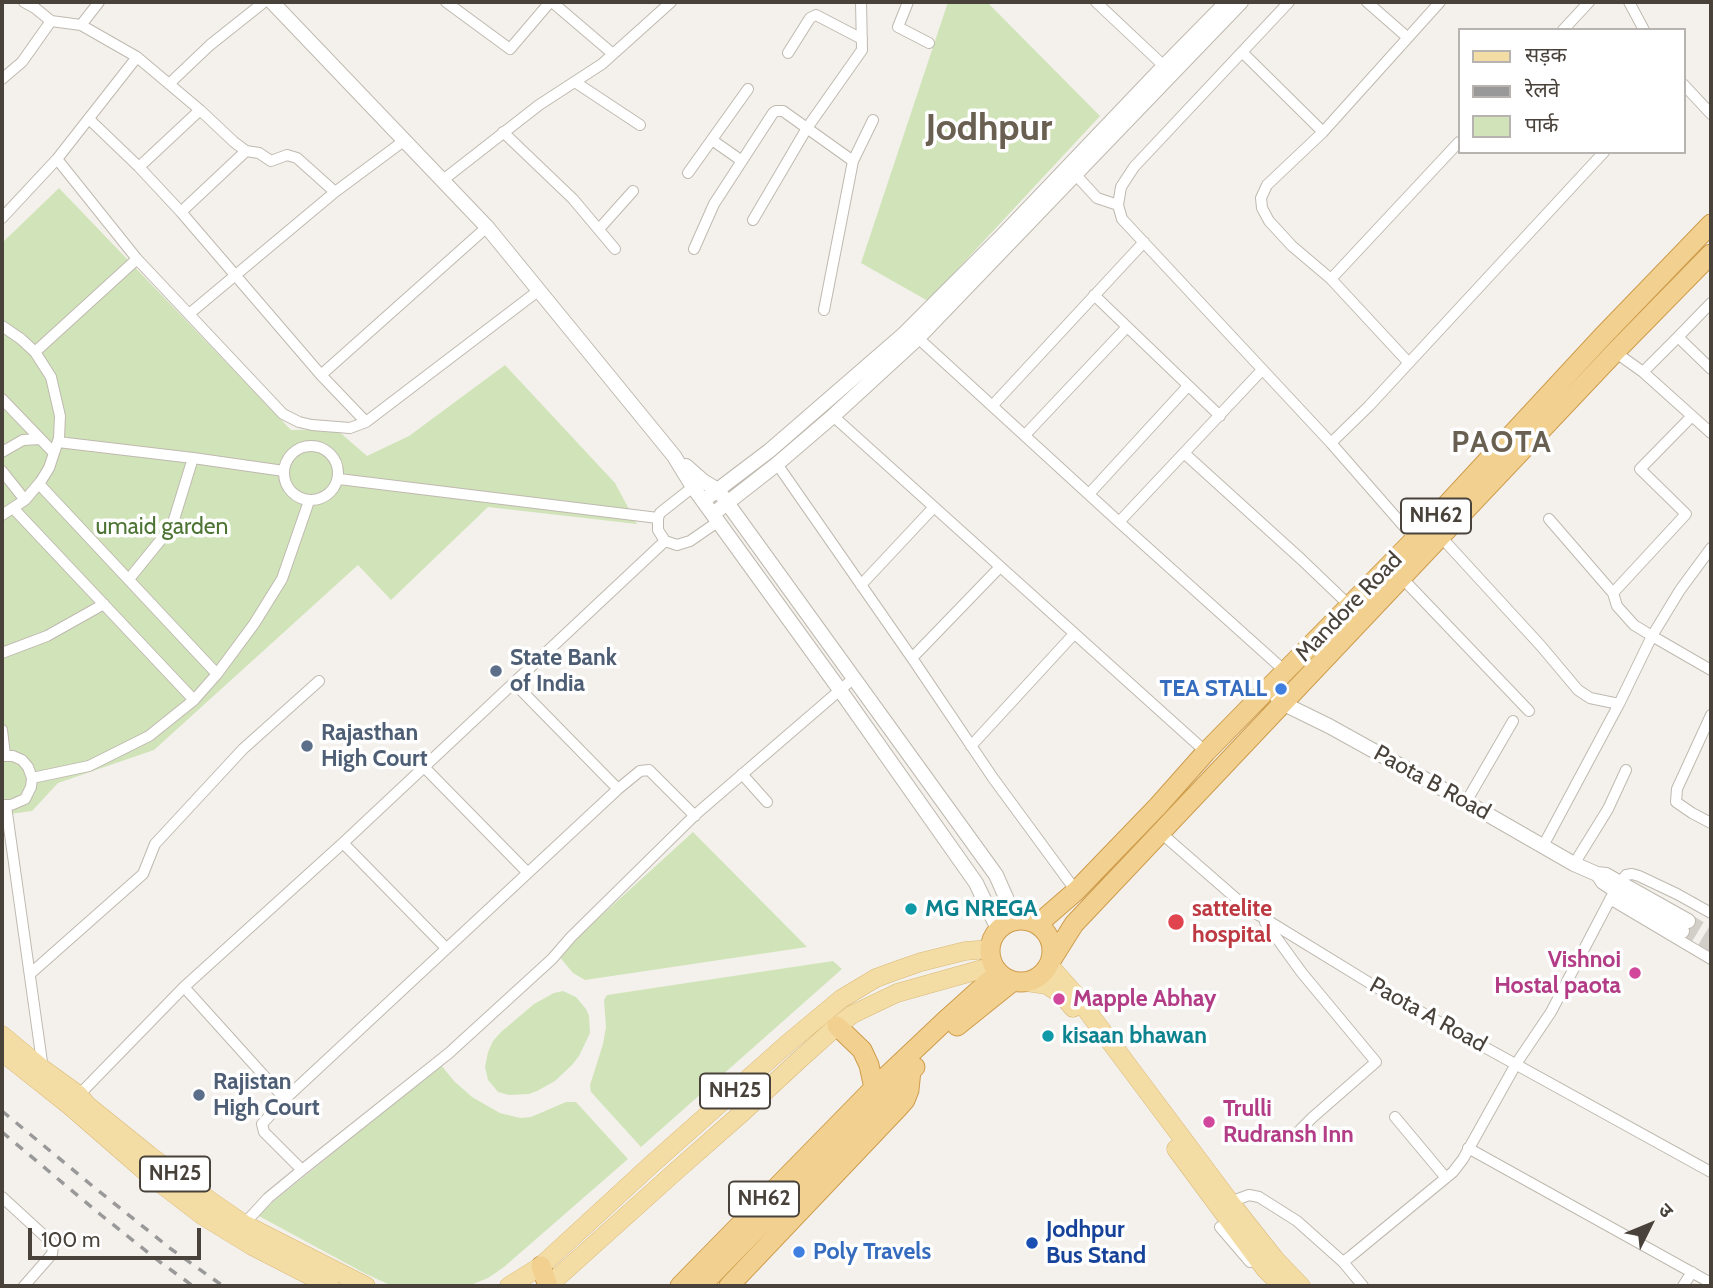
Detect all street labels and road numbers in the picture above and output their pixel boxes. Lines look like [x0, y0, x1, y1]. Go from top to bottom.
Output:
road number: NH62 [1401, 498, 1471, 534]
street label: Mandore Road [1290, 546, 1408, 668]
street label: Paota B Road [1369, 740, 1495, 826]
street label: Paota A Road [1365, 972, 1491, 1058]
road number: NH25 [700, 1074, 770, 1108]
road number: NH25 [140, 1156, 210, 1192]
road number: NH62 [729, 1182, 799, 1216]

